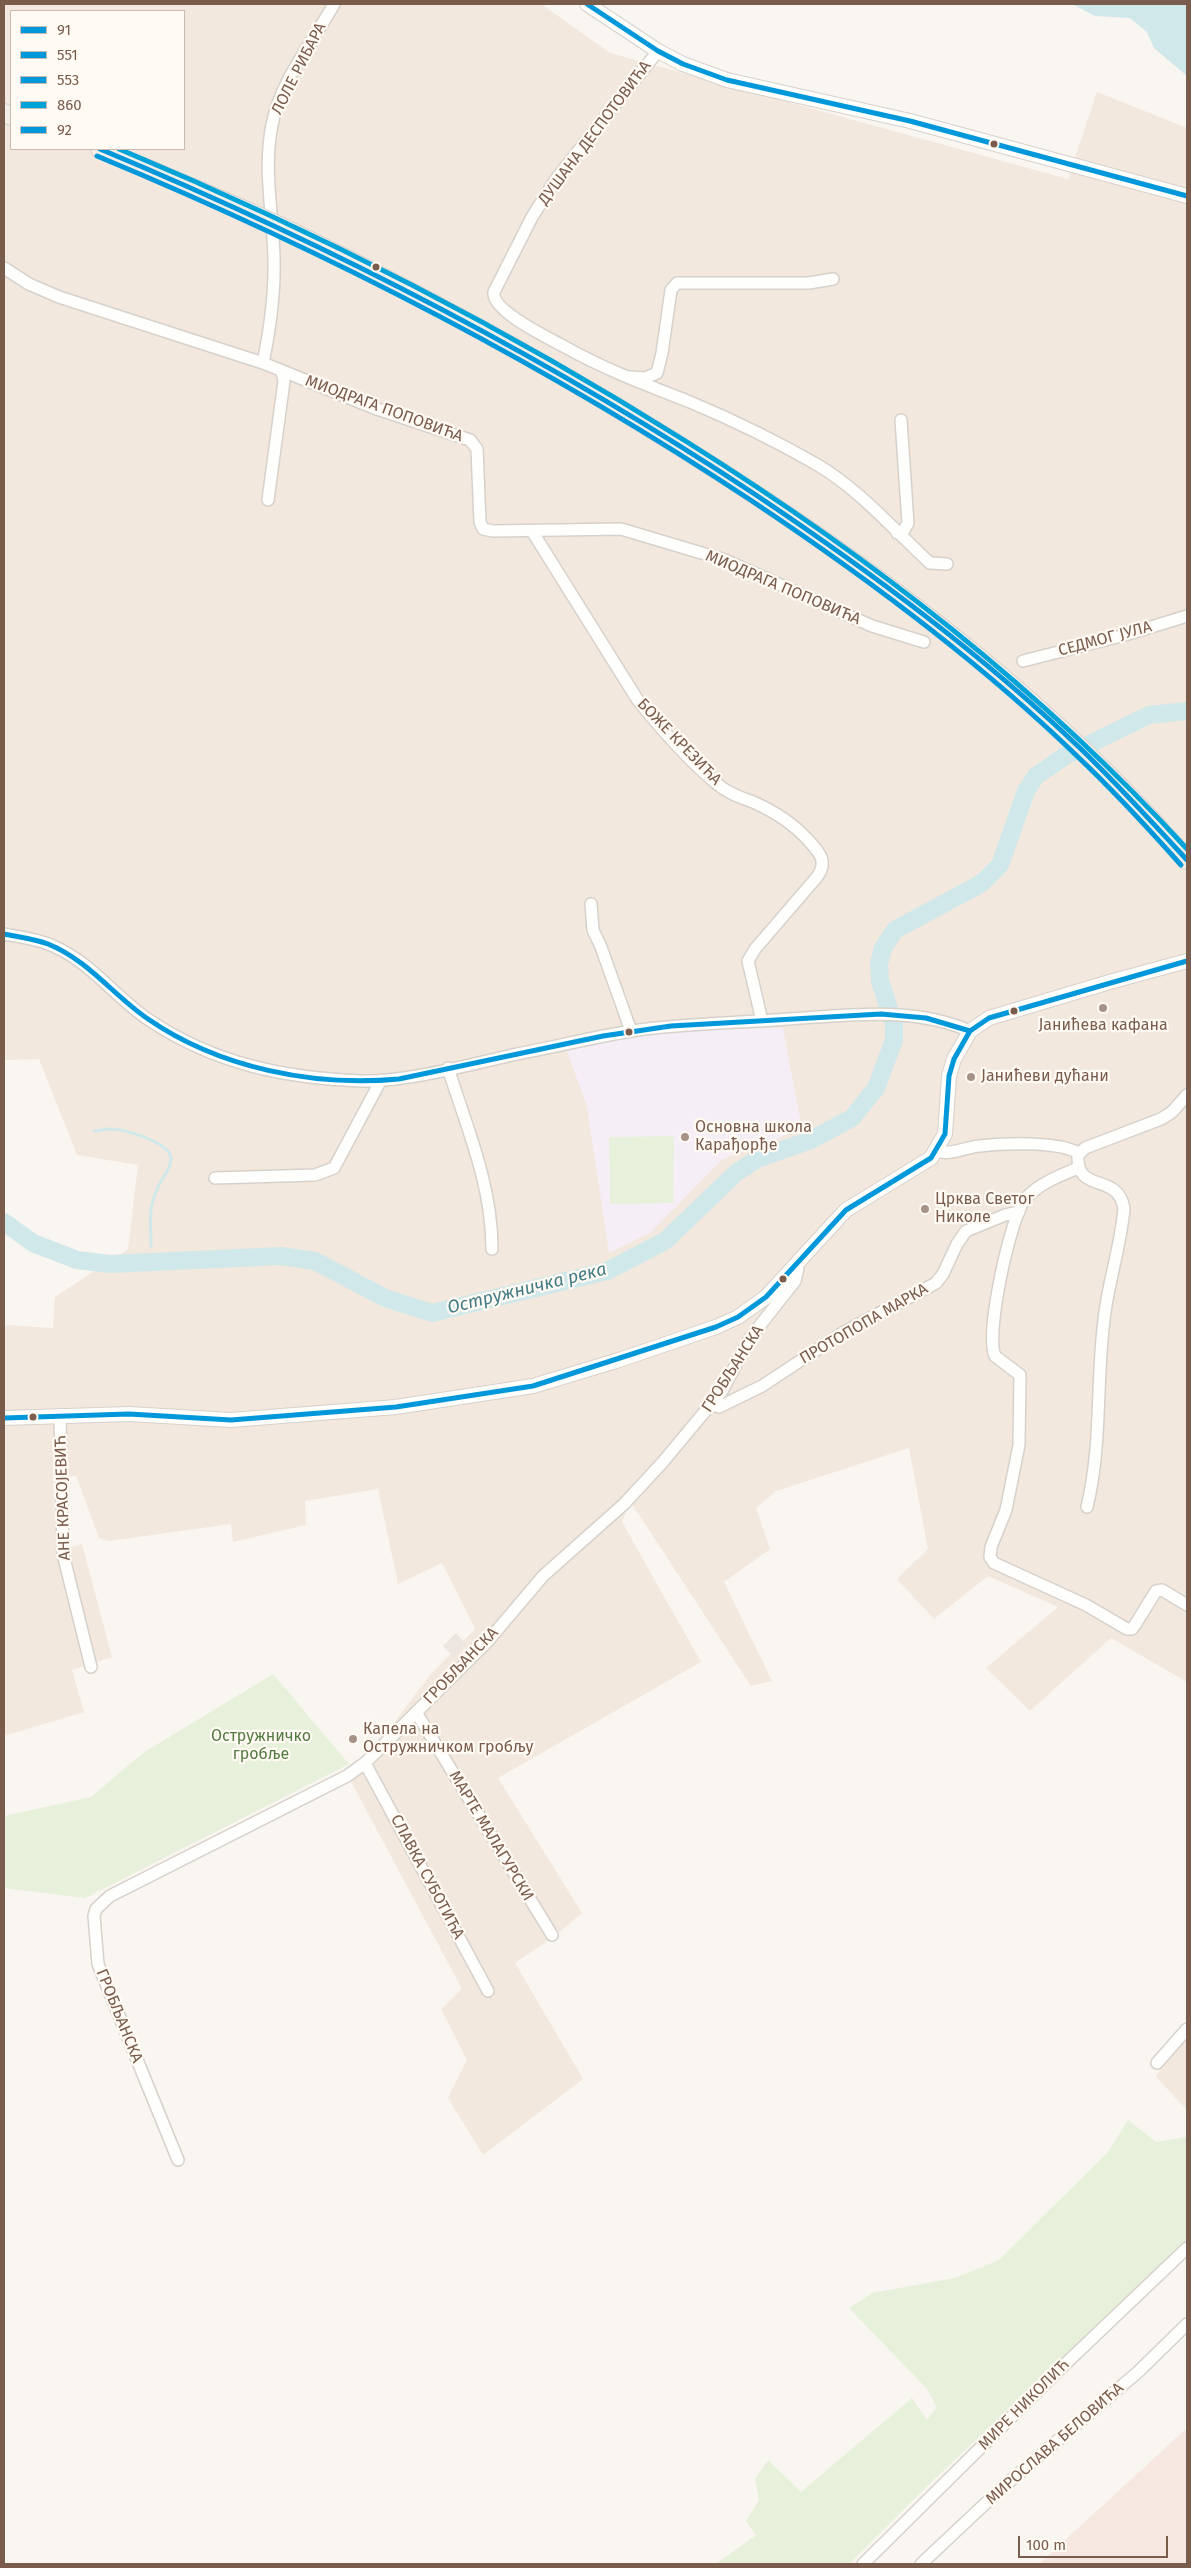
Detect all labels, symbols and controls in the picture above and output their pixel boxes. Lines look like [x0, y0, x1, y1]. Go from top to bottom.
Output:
legend [10, 10, 185, 150]
street label: ЛОЛЕ РИБАРА [268, 20, 330, 118]
text: 91 [57, 21, 71, 39]
text: 551 [57, 46, 78, 64]
street label: ДУШАНА ДЕСПОТОВИЋА [535, 57, 655, 209]
text: 553 [57, 71, 79, 89]
text: 860 [57, 96, 82, 114]
text: 92 [57, 121, 72, 139]
unlabelled marker [989, 139, 999, 149]
unlabelled marker [371, 262, 381, 272]
street label: МИОДРАГА ПОПОВИЋА [302, 371, 466, 447]
street label: МИОДРАГА ПОПОВИЋА [703, 547, 863, 629]
street label: СЕДМОГ ЈУЛА [1056, 617, 1154, 661]
street label: БОЖЕ КРЕЗИЋА [633, 695, 725, 789]
marker: Јанићева кафана [1097, 1002, 1109, 1014]
unlabelled marker [1009, 1006, 1019, 1016]
place label: Јанићева кафана [1038, 1016, 1168, 1036]
unlabelled marker [624, 1027, 634, 1037]
place label: Јанићеви дућани [981, 1067, 1109, 1087]
marker: Јанићеви дућани [965, 1071, 977, 1083]
place label: Основна школа Карађорђе [695, 1118, 812, 1156]
marker: Основна школа Карађорђе [679, 1131, 691, 1143]
place label: Црква Светог Николе [935, 1190, 1034, 1228]
marker: Црква Светог Николе [919, 1203, 931, 1215]
water label: Остружничка река [445, 1259, 609, 1319]
unlabelled marker [778, 1274, 788, 1284]
street label: ПРОТОПОПА МАРКА [796, 1279, 932, 1369]
street label: ГРОБЉАНСКА [698, 1322, 768, 1416]
unlabelled marker [28, 1412, 38, 1422]
street label: АНЕ КРАСОЈЕВИЋ [51, 1435, 75, 1561]
street label: ГРОБЉАНСКА [420, 1624, 502, 1708]
place label: Капела на Остружничком гробљу [363, 1720, 533, 1758]
park label: Остружничко гробље [211, 1727, 311, 1765]
marker: Капела на Остружничком гробљу [347, 1733, 359, 1745]
street label: МАРТЕ МАЛАГУРСКИ [445, 1768, 537, 1904]
street label: СЛАВКА СУБОТИЋА [386, 1811, 468, 1943]
street label: ГРОБЉАНСКА [91, 1966, 147, 2066]
street label: МИРЕ НИКОЛИЋ [975, 2356, 1073, 2454]
street label: МИРОСЛАВА БЕЛОВИЋА [982, 2379, 1128, 2509]
scale bar [1021, 2526, 1171, 2558]
text: 100 m [1026, 2536, 1066, 2554]

